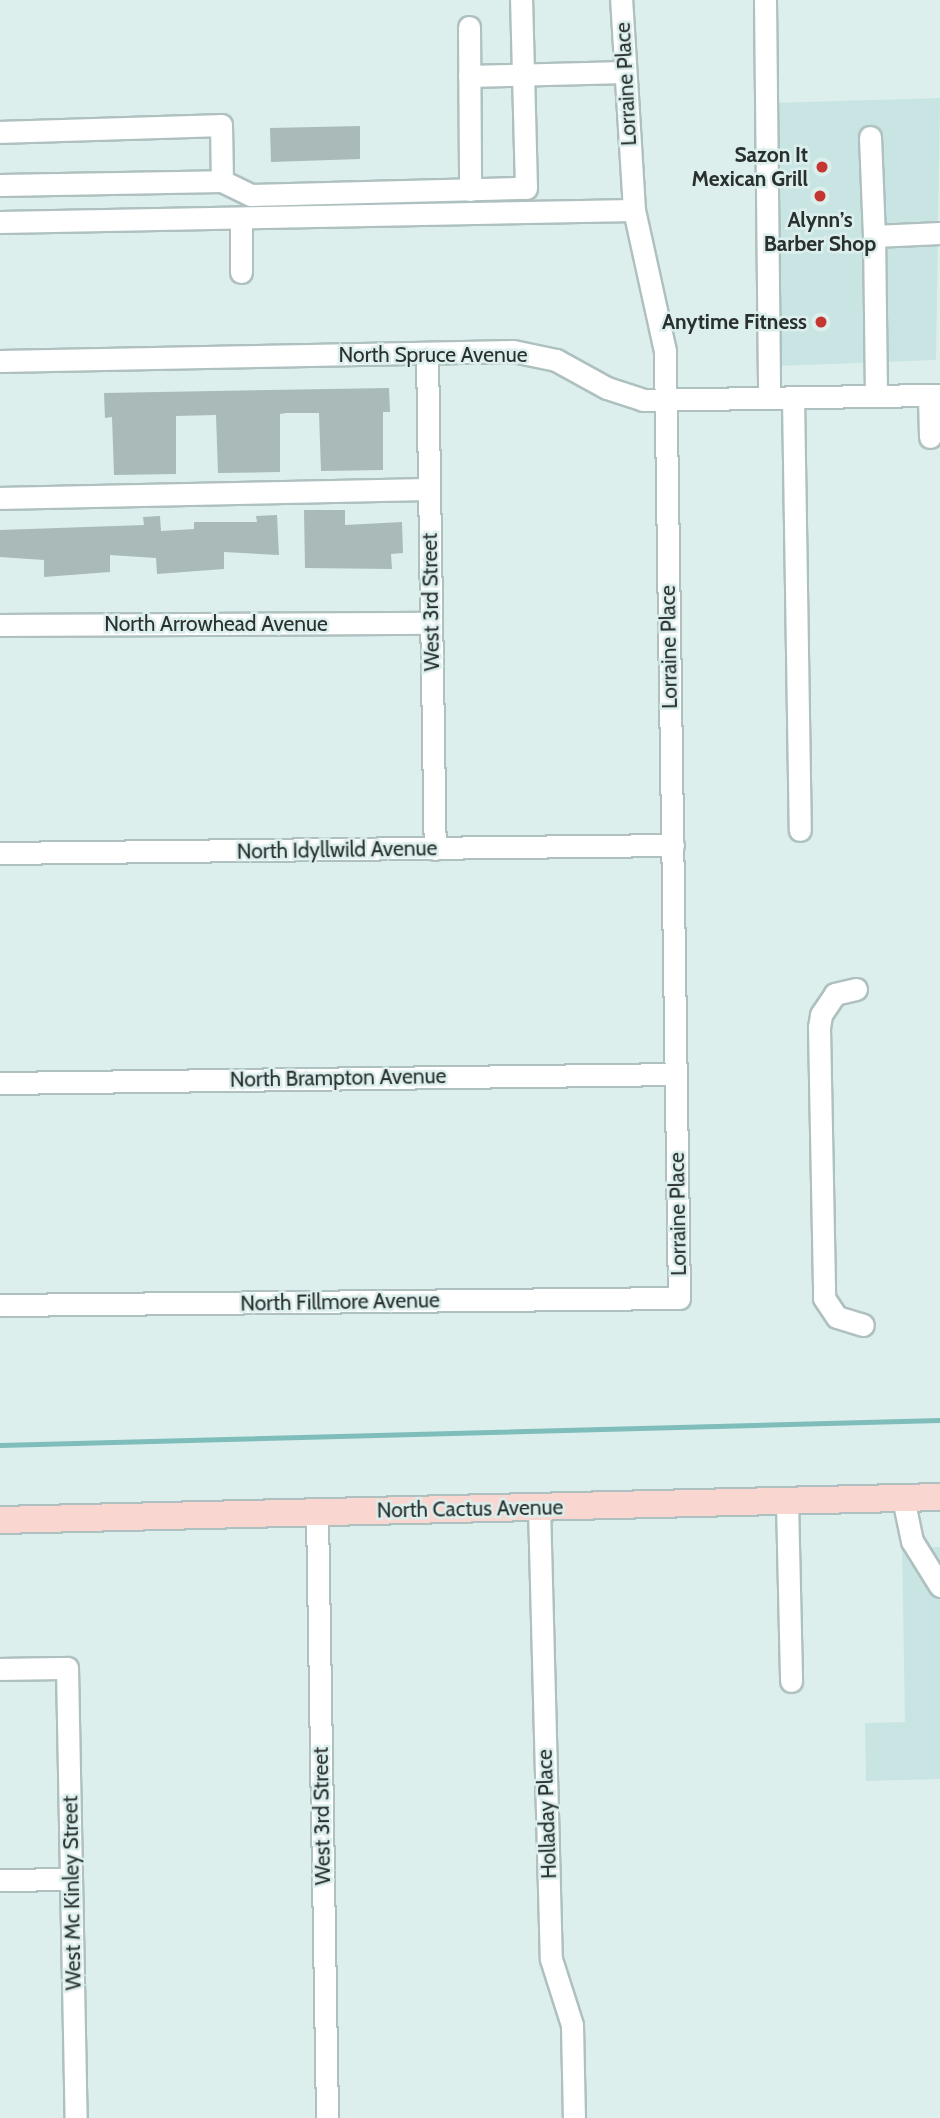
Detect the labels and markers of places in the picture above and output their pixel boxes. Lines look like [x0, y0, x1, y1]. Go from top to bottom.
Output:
place label: Sazon It Mexican Grill [692, 142, 808, 192]
marker: Sazon It Mexican Grill [814, 159, 830, 175]
marker: Alynn’s Barber Shop [812, 188, 828, 204]
place label: Alynn’s Barber Shop [764, 207, 876, 257]
place label: Anytime Fitness [662, 309, 807, 335]
marker: Anytime Fitness [813, 314, 829, 330]

